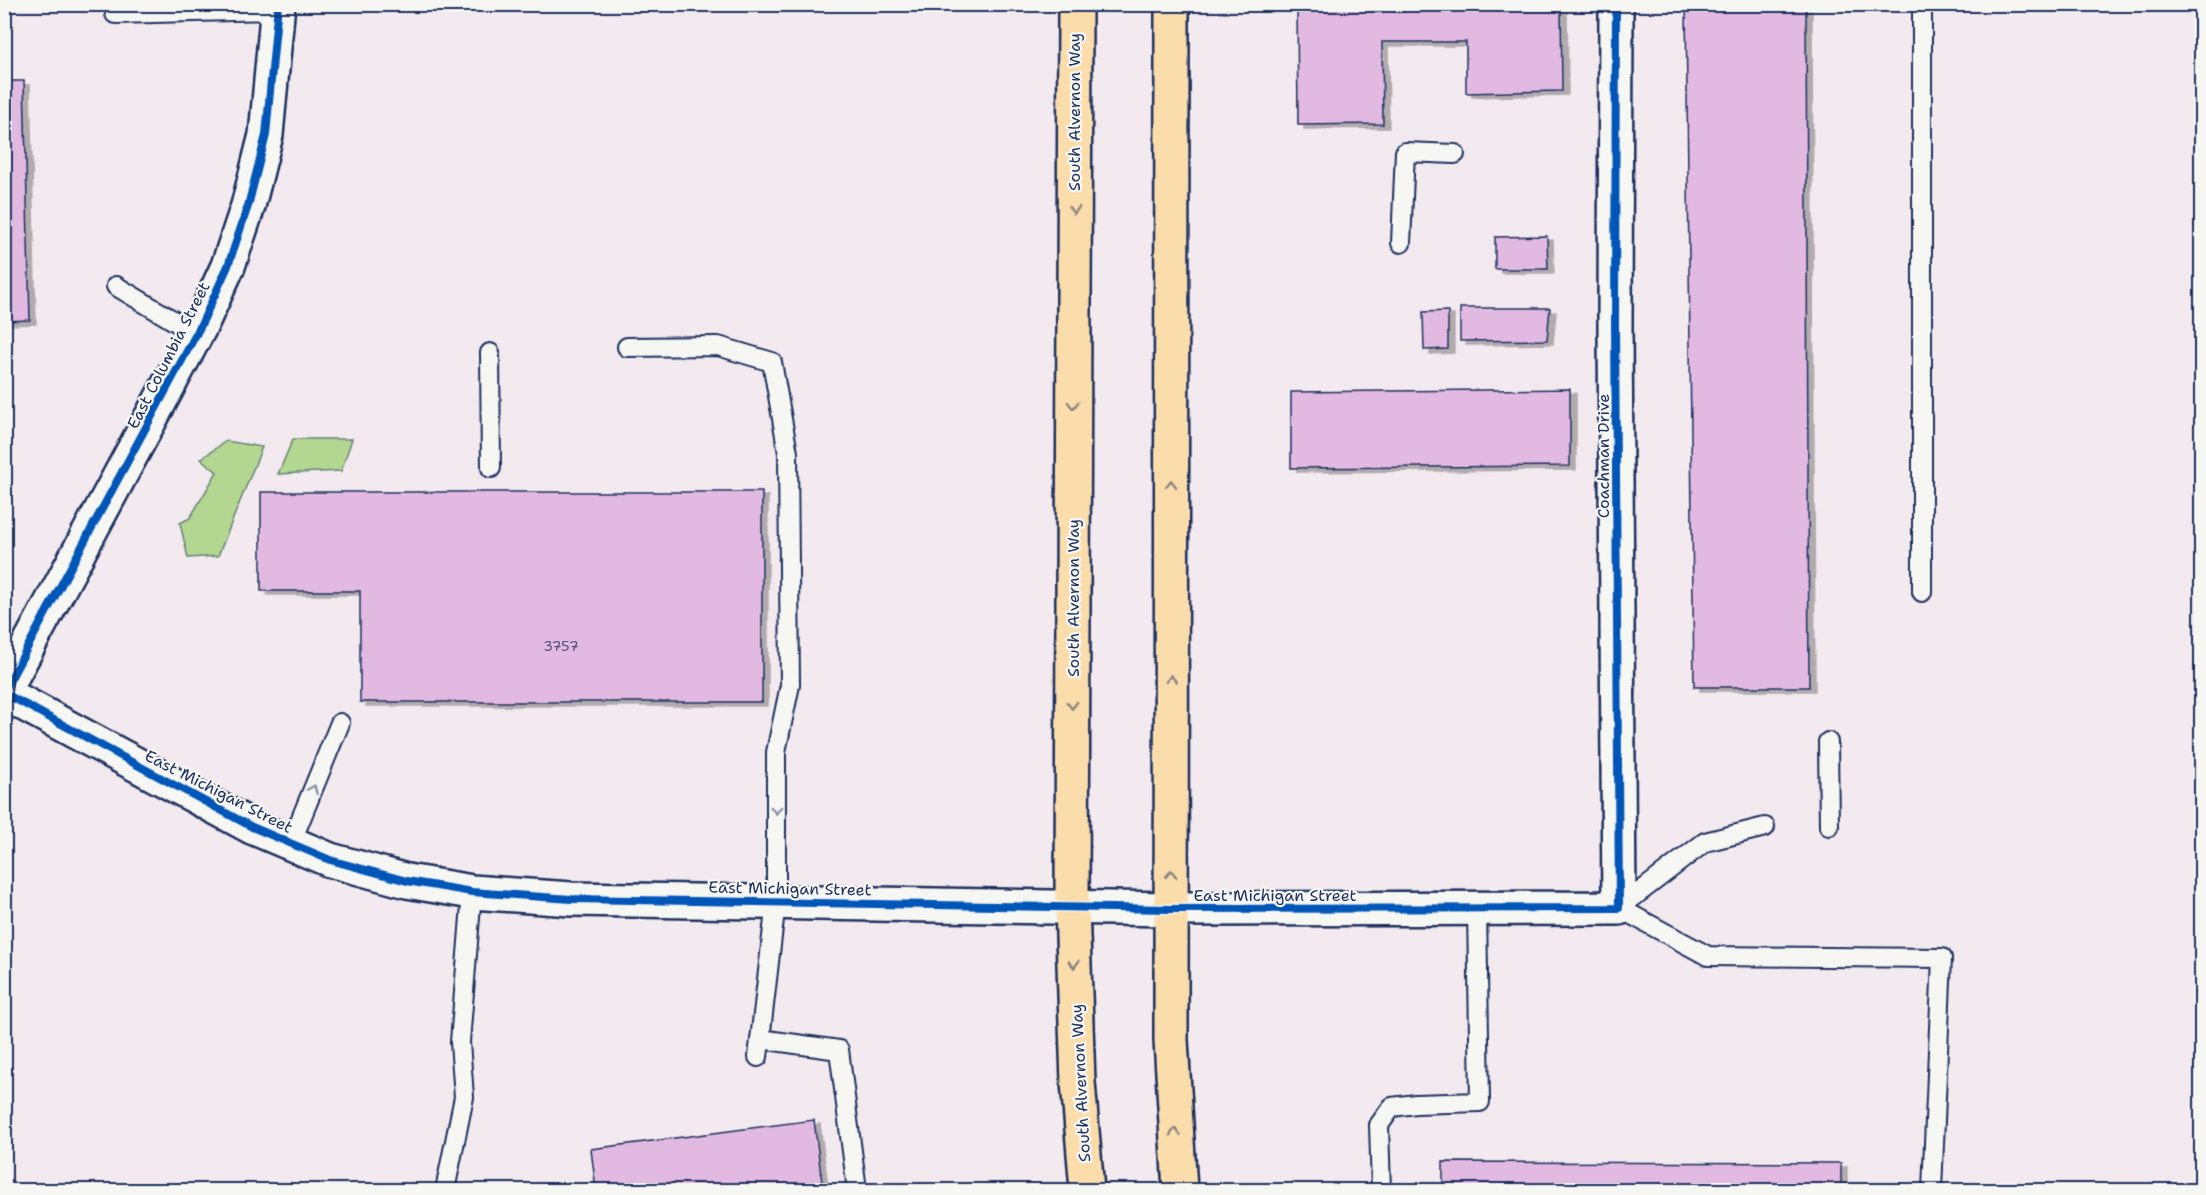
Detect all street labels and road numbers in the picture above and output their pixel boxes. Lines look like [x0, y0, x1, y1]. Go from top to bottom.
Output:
street label: South Alvernon Way [1064, 33, 1085, 191]
street label: East Columbia Street [122, 278, 215, 432]
street label: Coachman Drive [1593, 394, 1614, 518]
street label: South Alvernon Way [1063, 519, 1084, 677]
street label: East Michigan Street [141, 745, 296, 838]
street label: East Michigan Street [708, 877, 872, 900]
street label: East Michigan Street [1193, 885, 1357, 906]
street label: South Alvernon Way [1066, 1003, 1095, 1162]

